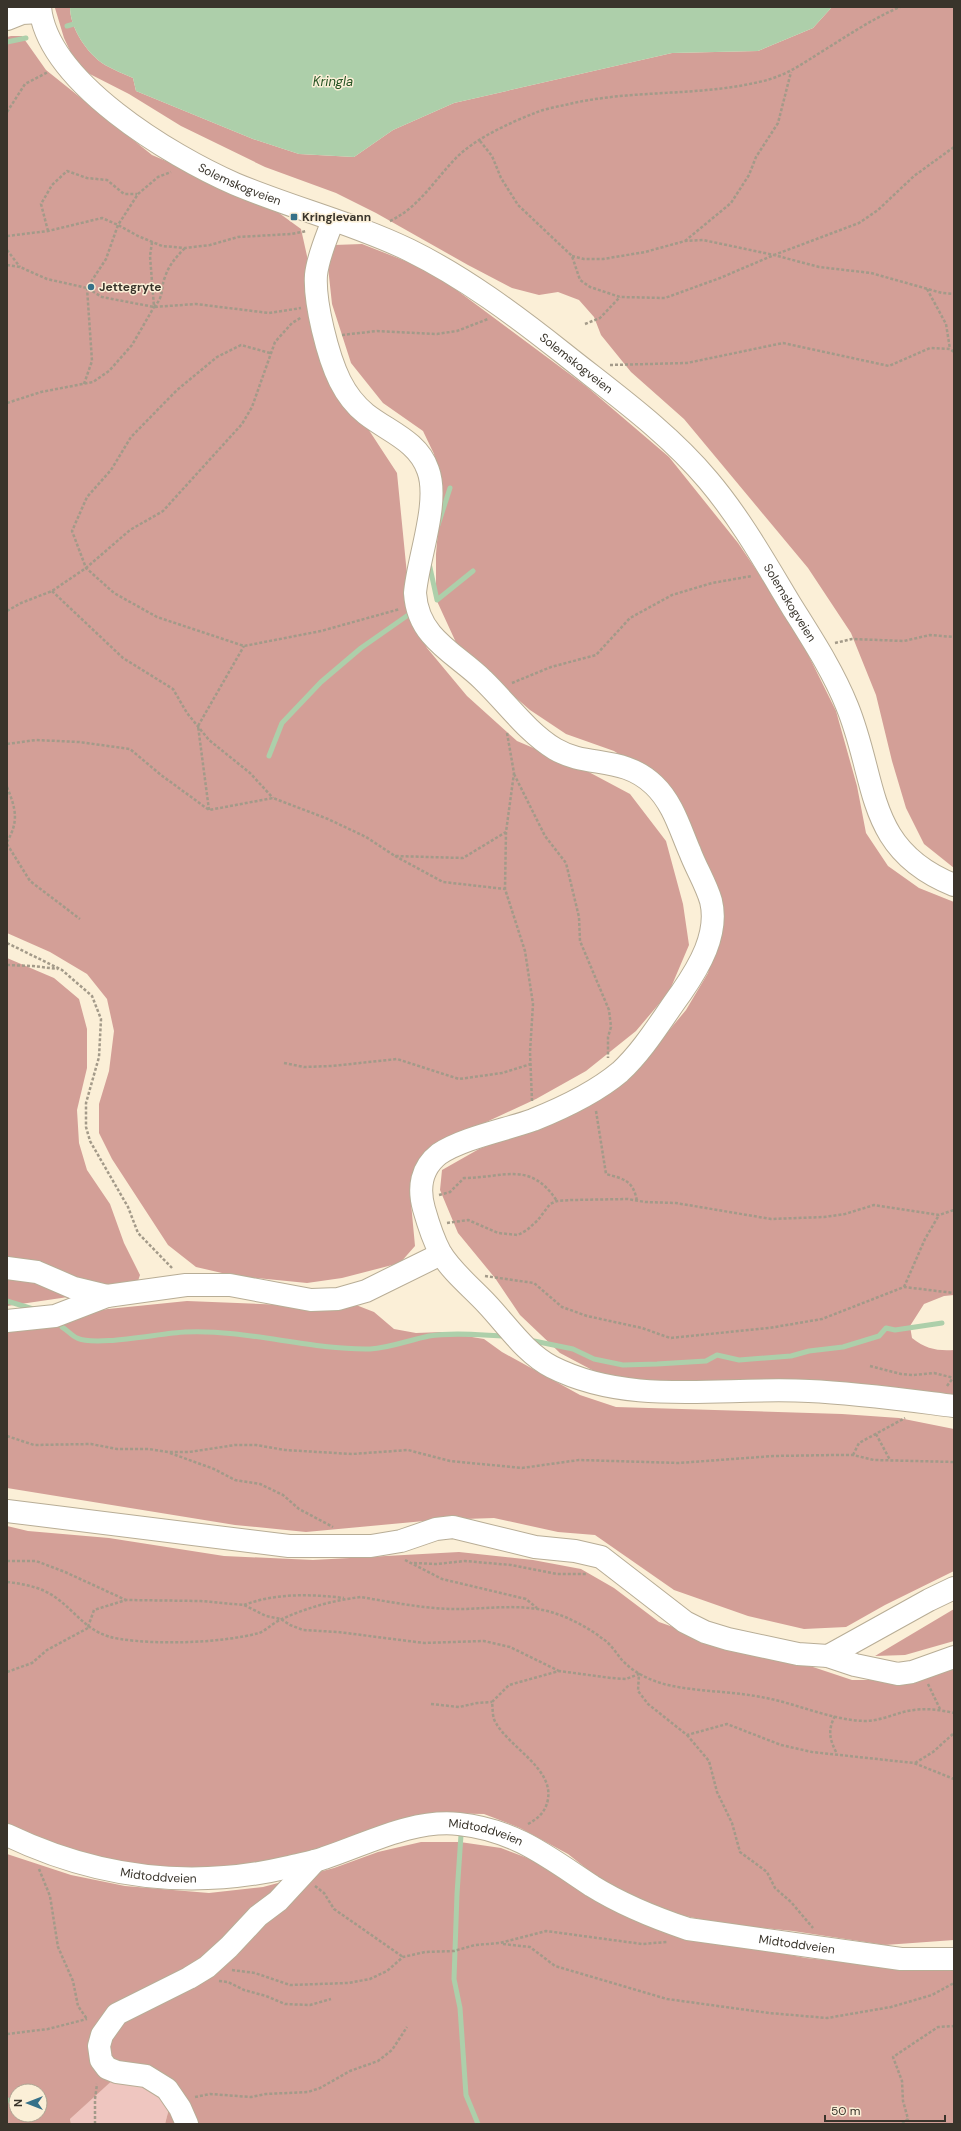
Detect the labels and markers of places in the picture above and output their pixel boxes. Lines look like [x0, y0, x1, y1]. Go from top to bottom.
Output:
place label: Kringlevann [302, 209, 371, 225]
marker: Kringlevann [289, 212, 299, 222]
place label: Jettegryte [99, 279, 162, 295]
marker: Jettegryte [86, 282, 96, 292]

